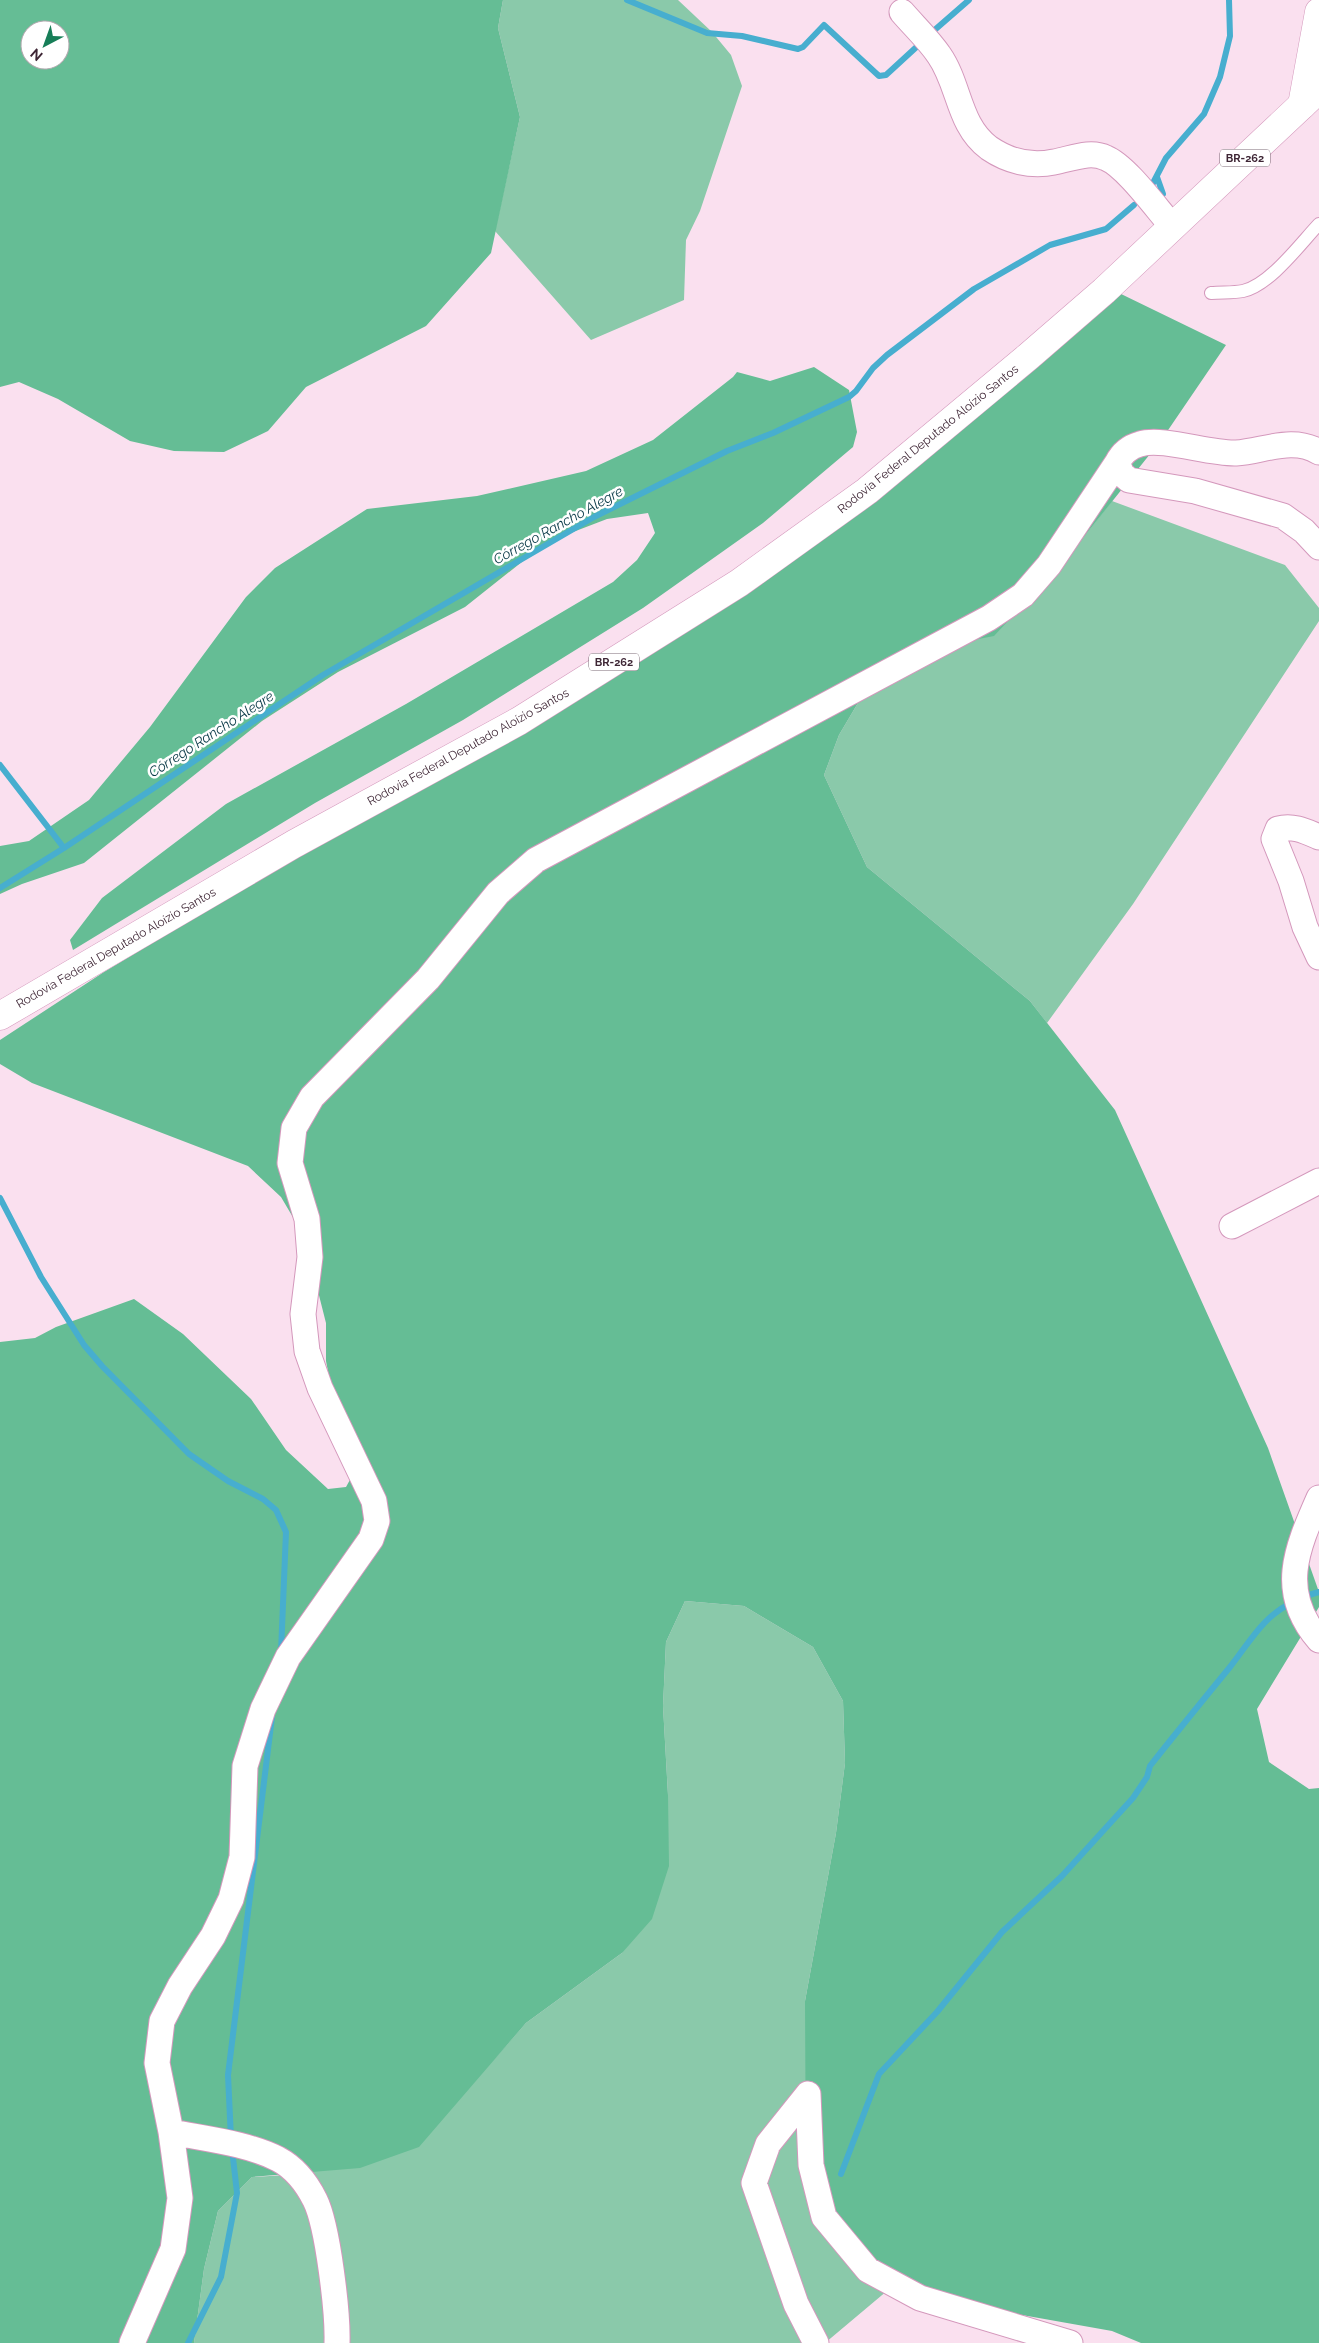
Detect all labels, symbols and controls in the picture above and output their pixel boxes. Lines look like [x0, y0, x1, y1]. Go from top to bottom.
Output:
north arrow [20, 20, 70, 70]
text: N [27, 45, 46, 64]
road number: BR-262 [1220, 150, 1270, 167]
street label: Rodovia Federal Deputado Aloízio Santos [835, 362, 1021, 516]
water label: Córrego Rancho Alegre [490, 482, 626, 567]
road number: BR-262 [589, 654, 639, 670]
street label: Rodovia Federal Deputado Aloízio Santos [365, 685, 571, 808]
water label: Córrego Rancho Alegre [146, 687, 277, 780]
street label: Rodovia Federal Deputado Aloízio Santos [14, 885, 218, 1011]

